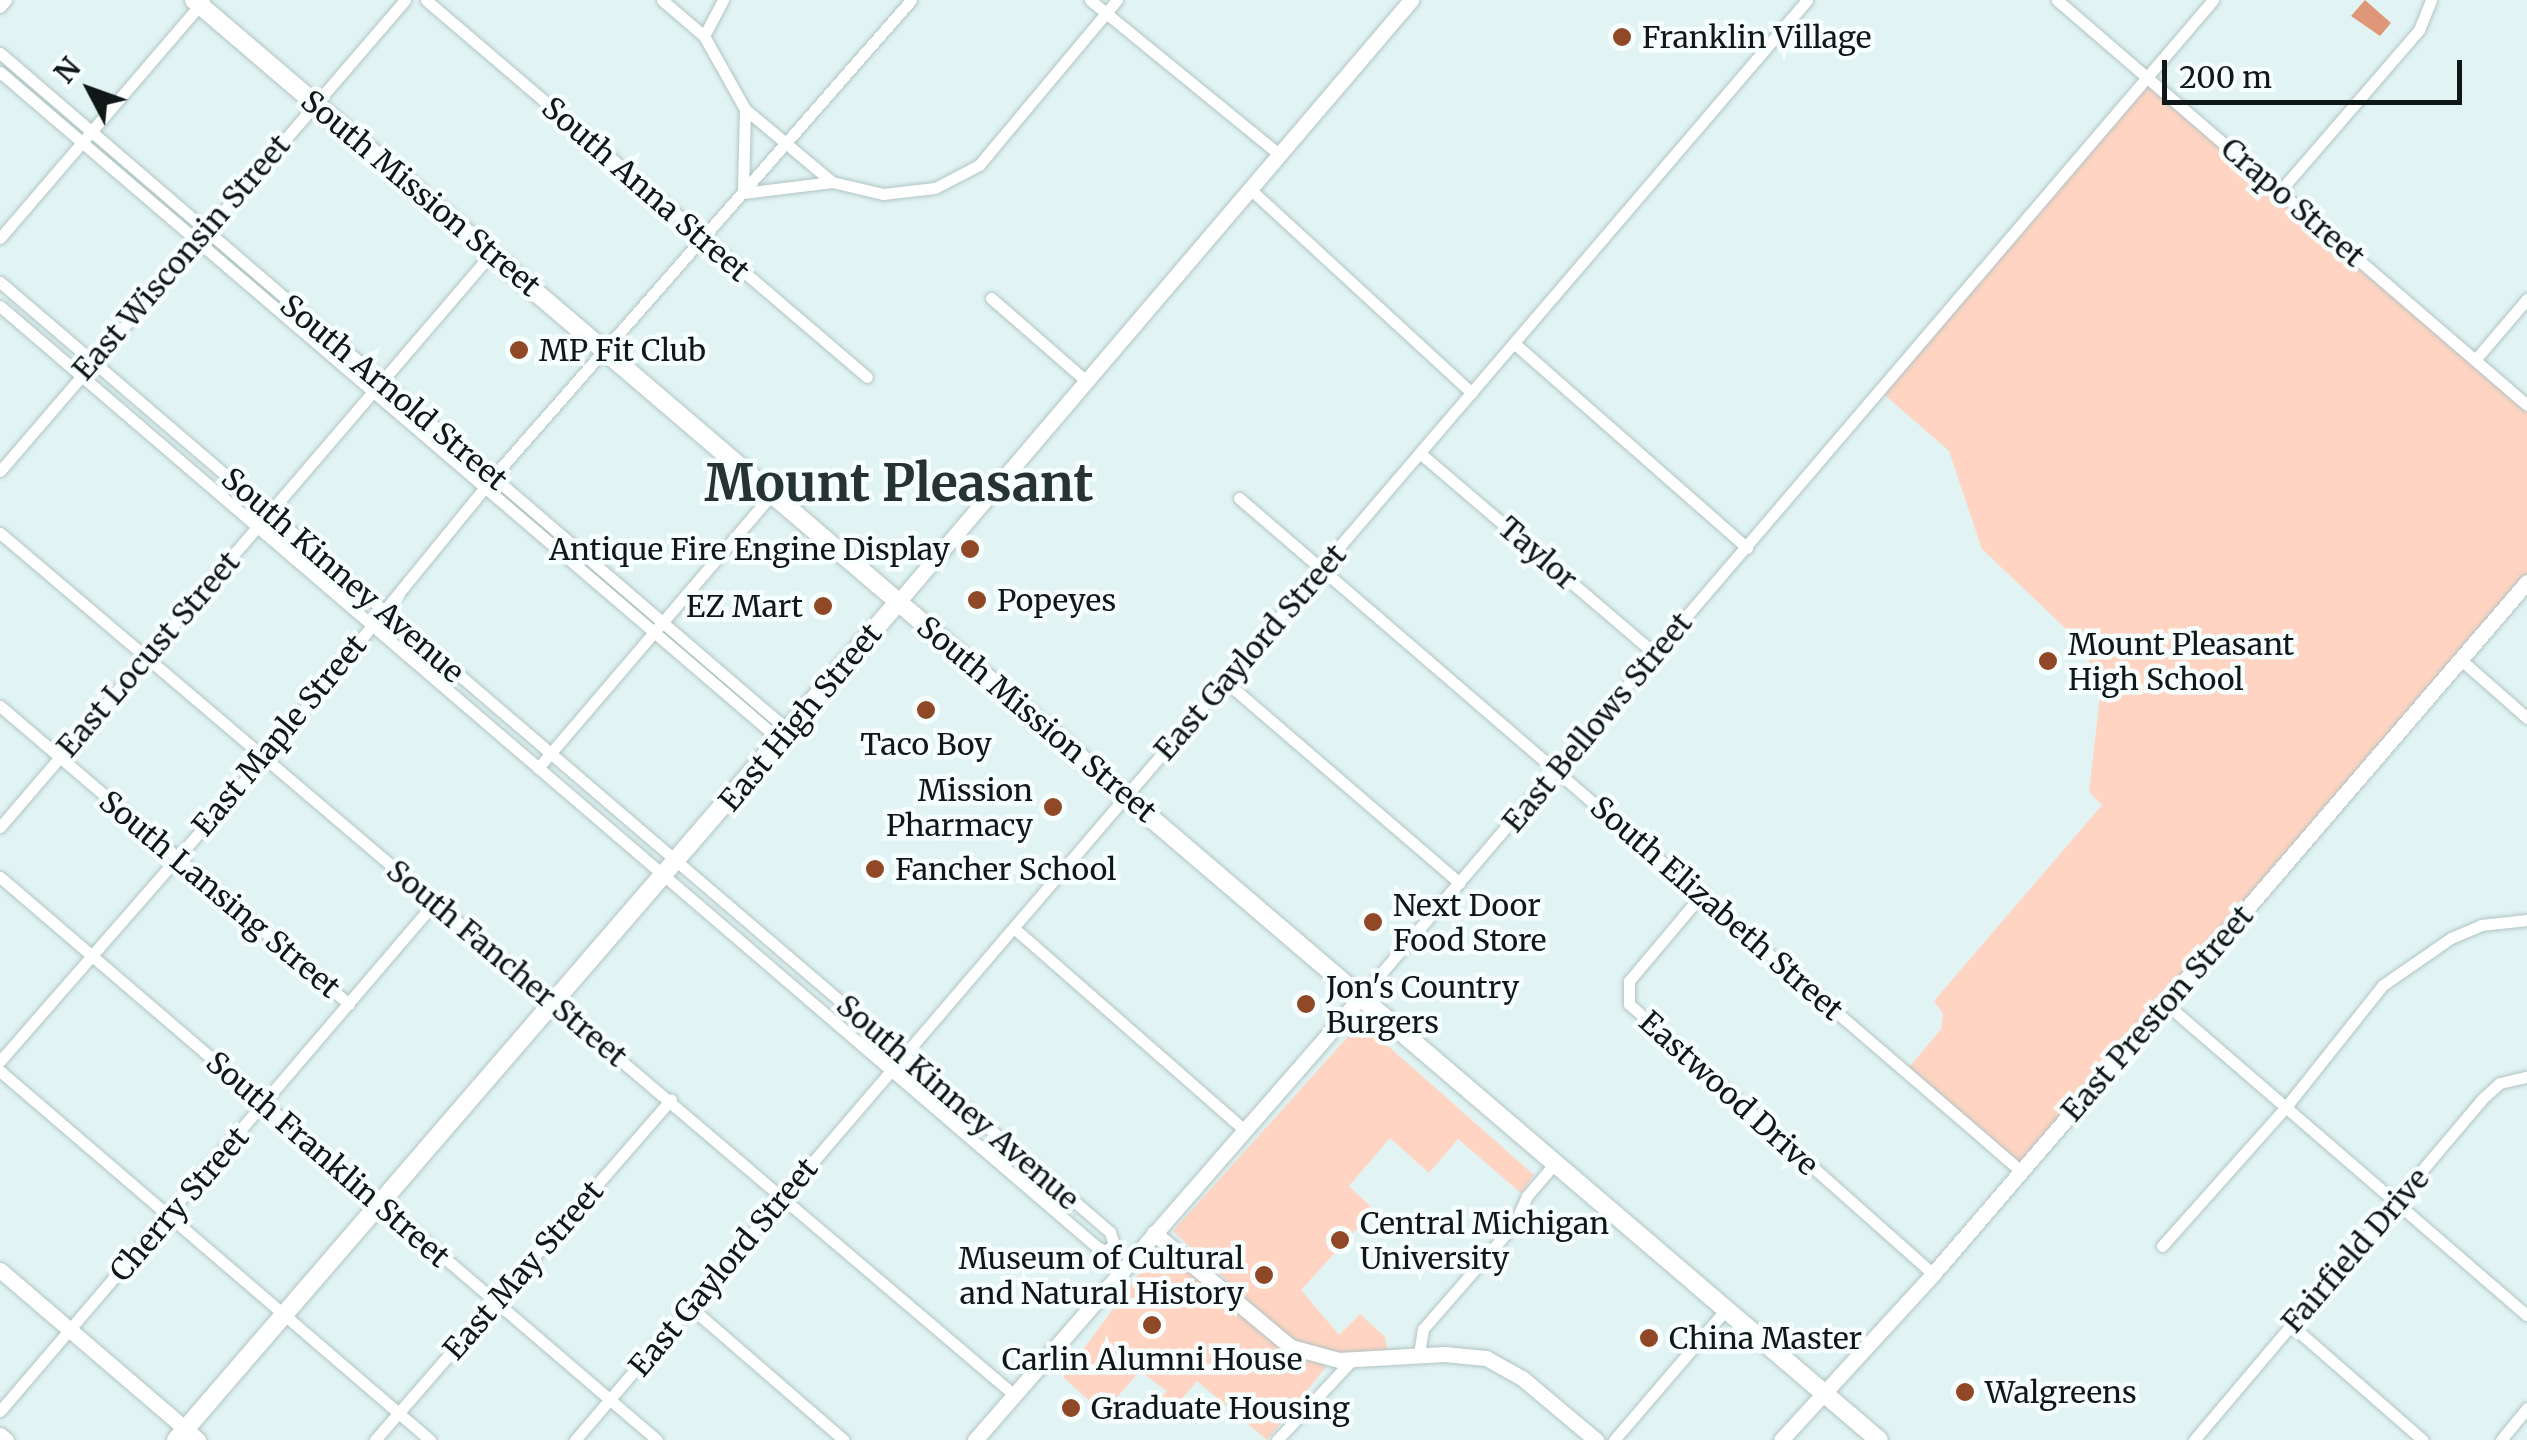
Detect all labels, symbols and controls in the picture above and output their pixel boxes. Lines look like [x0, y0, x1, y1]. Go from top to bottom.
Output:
place label: Franklin Village [1642, 19, 1871, 55]
marker: Franklin Village [1611, 26, 1633, 48]
north arrow [40, 40, 140, 140]
scale bar [2167, 40, 2467, 102]
text: N [47, 50, 88, 90]
text: 200 m [2179, 58, 2272, 96]
street label: South Mission Street [294, 83, 548, 303]
street label: South Anna Street [535, 89, 757, 289]
street label: East Wisconsin Street [65, 127, 297, 387]
street label: Crapo Street [2214, 130, 2372, 274]
street label: South Arnold Street [273, 287, 515, 497]
place label: MP Fit Club [539, 332, 706, 368]
marker: MP Fit Club [508, 339, 530, 361]
district label: Mount Pleasant [705, 454, 1093, 514]
street label: South Kinney Avenue [215, 460, 471, 690]
street label: Taylor [1491, 509, 1585, 597]
place label: Antique Fire Engine Display [549, 531, 950, 567]
street label: East Gaylord Street [1147, 537, 1353, 767]
marker: Antique Fire Engine Display [959, 538, 981, 560]
street label: East Locust Street [49, 544, 247, 764]
place label: Popeyes [997, 582, 1116, 618]
place label: EZ Mart [686, 588, 803, 624]
marker: Popeyes [966, 589, 988, 611]
marker: EZ Mart [812, 595, 834, 617]
street label: East Bellows Street [1495, 605, 1699, 839]
street label: South Mission Street [910, 609, 1164, 829]
street label: East High Street [711, 616, 889, 818]
place label: Mount Pleasant High School [2068, 626, 2294, 696]
street label: East Maple Street [184, 627, 374, 843]
marker: Mount Pleasant High School [2037, 650, 2059, 672]
marker: Taco Boy [915, 699, 937, 721]
place label: Taco Boy [860, 726, 992, 762]
place label: Mission Pharmacy [886, 772, 1033, 842]
street label: South Lansing Street [92, 783, 348, 1005]
street label: South Elizabeth Street [1583, 789, 1851, 1027]
marker: Mission Pharmacy [1042, 796, 1064, 818]
place label: Fancher School [895, 851, 1116, 887]
street label: South Fancher Street [380, 852, 634, 1074]
marker: Fancher School [864, 858, 886, 880]
place label: Next Door Food Store [1393, 887, 1546, 958]
street label: East Preston Street [2054, 898, 2260, 1128]
marker: Next Door Food Store [1362, 911, 1384, 933]
place label: Jon's Country Burgers [1326, 969, 1519, 1040]
street label: South Kinney Avenue [830, 987, 1086, 1217]
marker: Jon's Country Burgers [1295, 993, 1317, 1015]
street label: Eastwood Drive [1632, 1003, 1826, 1183]
street label: South Franklin Street [199, 1044, 457, 1274]
street label: Cherry Street [102, 1119, 256, 1289]
street label: East Gaylord Street [621, 1150, 825, 1384]
street label: Fairfield Drive [2274, 1161, 2436, 1339]
street label: East May Street [435, 1173, 611, 1367]
place label: Central Michigan University [1360, 1205, 1609, 1276]
marker: Central Michigan University [1329, 1229, 1351, 1251]
place label: Museum of Cultural and Natural History [959, 1240, 1244, 1310]
marker: Museum of Cultural and Natural History [1253, 1264, 1275, 1286]
marker: Carlin Alumni House [1141, 1314, 1163, 1336]
place label: China Master [1669, 1320, 1862, 1356]
marker: China Master [1638, 1327, 1660, 1349]
place label: Carlin Alumni House [1002, 1341, 1302, 1377]
place label: Walgreens [1985, 1374, 2137, 1410]
marker: Walgreens [1954, 1381, 1976, 1403]
place label: Graduate Housing [1091, 1390, 1350, 1426]
marker: Graduate Housing [1060, 1397, 1082, 1419]

